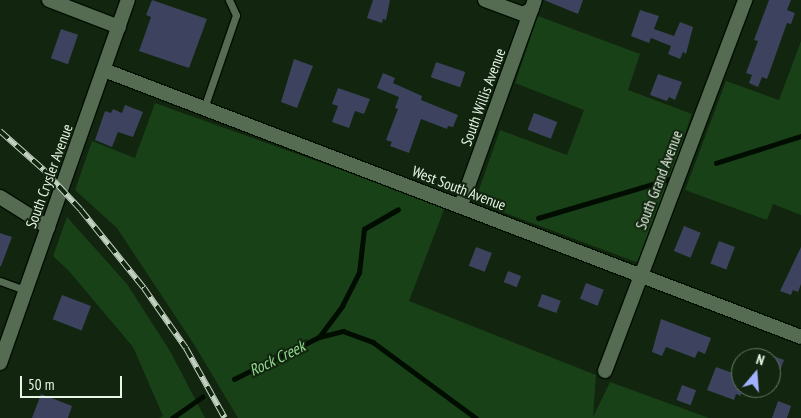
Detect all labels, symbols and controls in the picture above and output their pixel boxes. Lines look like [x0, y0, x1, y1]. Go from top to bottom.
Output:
street label: South Willis Avenue [457, 45, 509, 149]
street label: South Crysler Avenue [22, 121, 76, 231]
street label: South Grand Avenue [632, 128, 686, 232]
street label: West South Avenue [409, 162, 509, 214]
water label: Rock Creek [246, 336, 308, 380]
north arrow [731, 348, 781, 398]
text: N [754, 350, 767, 369]
scale bar [22, 366, 125, 398]
text: 50 m [28, 375, 54, 394]

